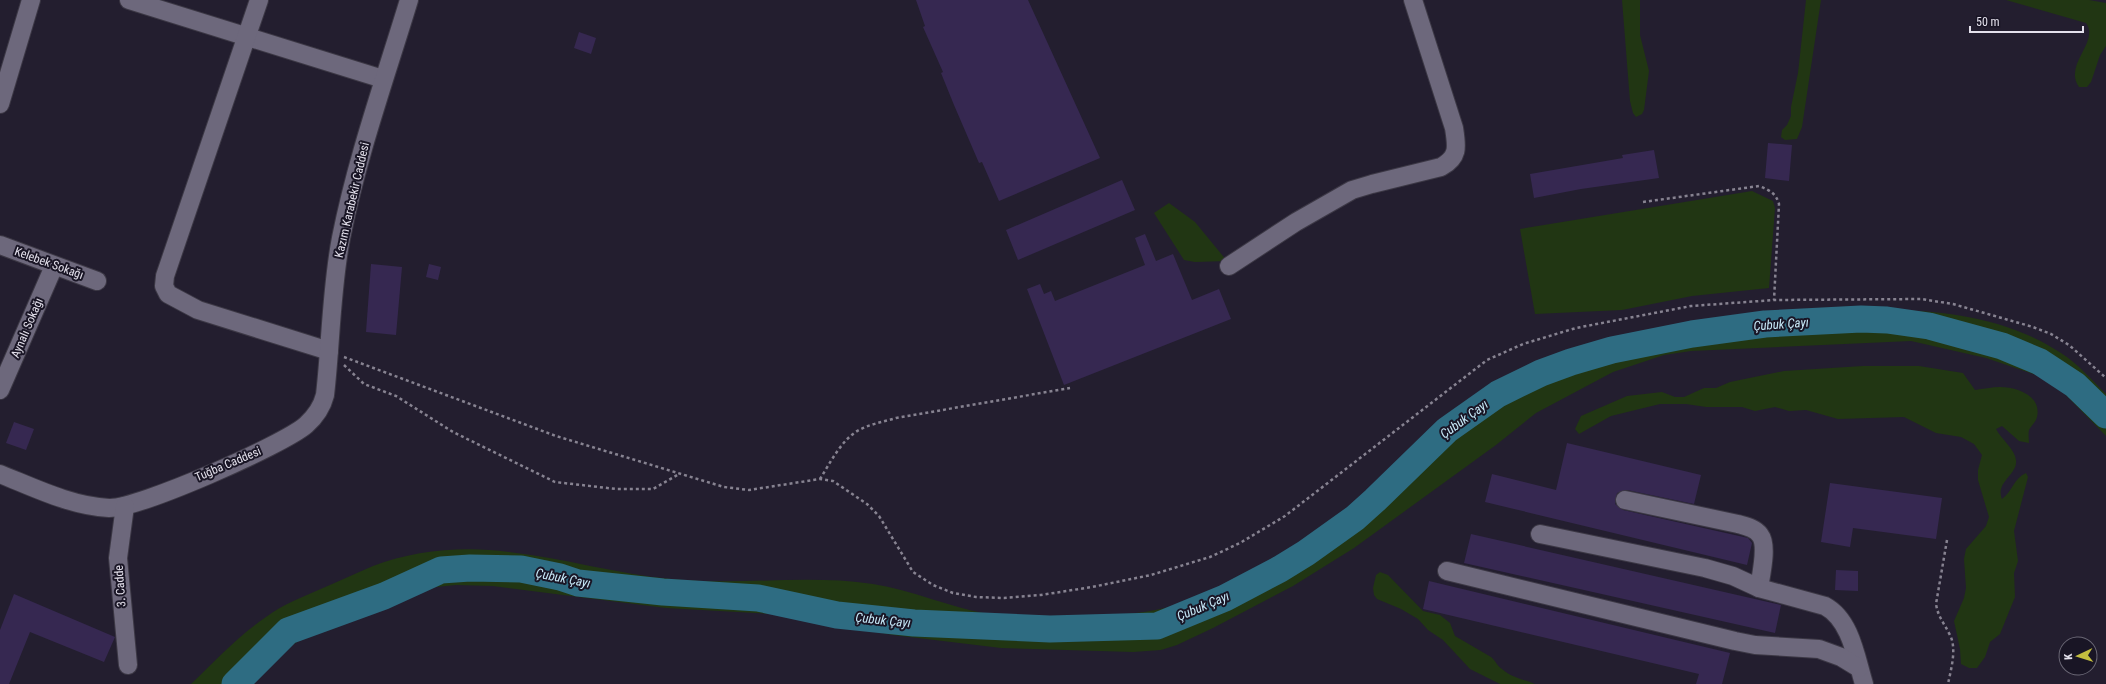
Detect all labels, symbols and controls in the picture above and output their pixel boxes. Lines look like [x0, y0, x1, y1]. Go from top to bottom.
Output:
scale bar [1970, 8, 2083, 34]
text: 50 m [1976, 15, 2000, 29]
street label: Kazım Karabekir Caddesi [332, 141, 372, 259]
street label: Kelebek Sokağı [13, 244, 85, 282]
street label: Aynalı Sokağı [8, 296, 46, 360]
water label: Çubuk Çayı [1753, 315, 1809, 333]
water label: Çubuk Çayı [1437, 397, 1491, 441]
street label: Tuğba Caddesi [193, 444, 263, 484]
street label: 3. Cadde [112, 564, 128, 607]
water label: Çubuk Çayı [534, 565, 592, 591]
water label: Çubuk Çayı [1175, 588, 1232, 624]
water label: Çubuk Çayı [855, 610, 911, 630]
north arrow [2058, 636, 2098, 676]
text: K [2062, 652, 2075, 660]

